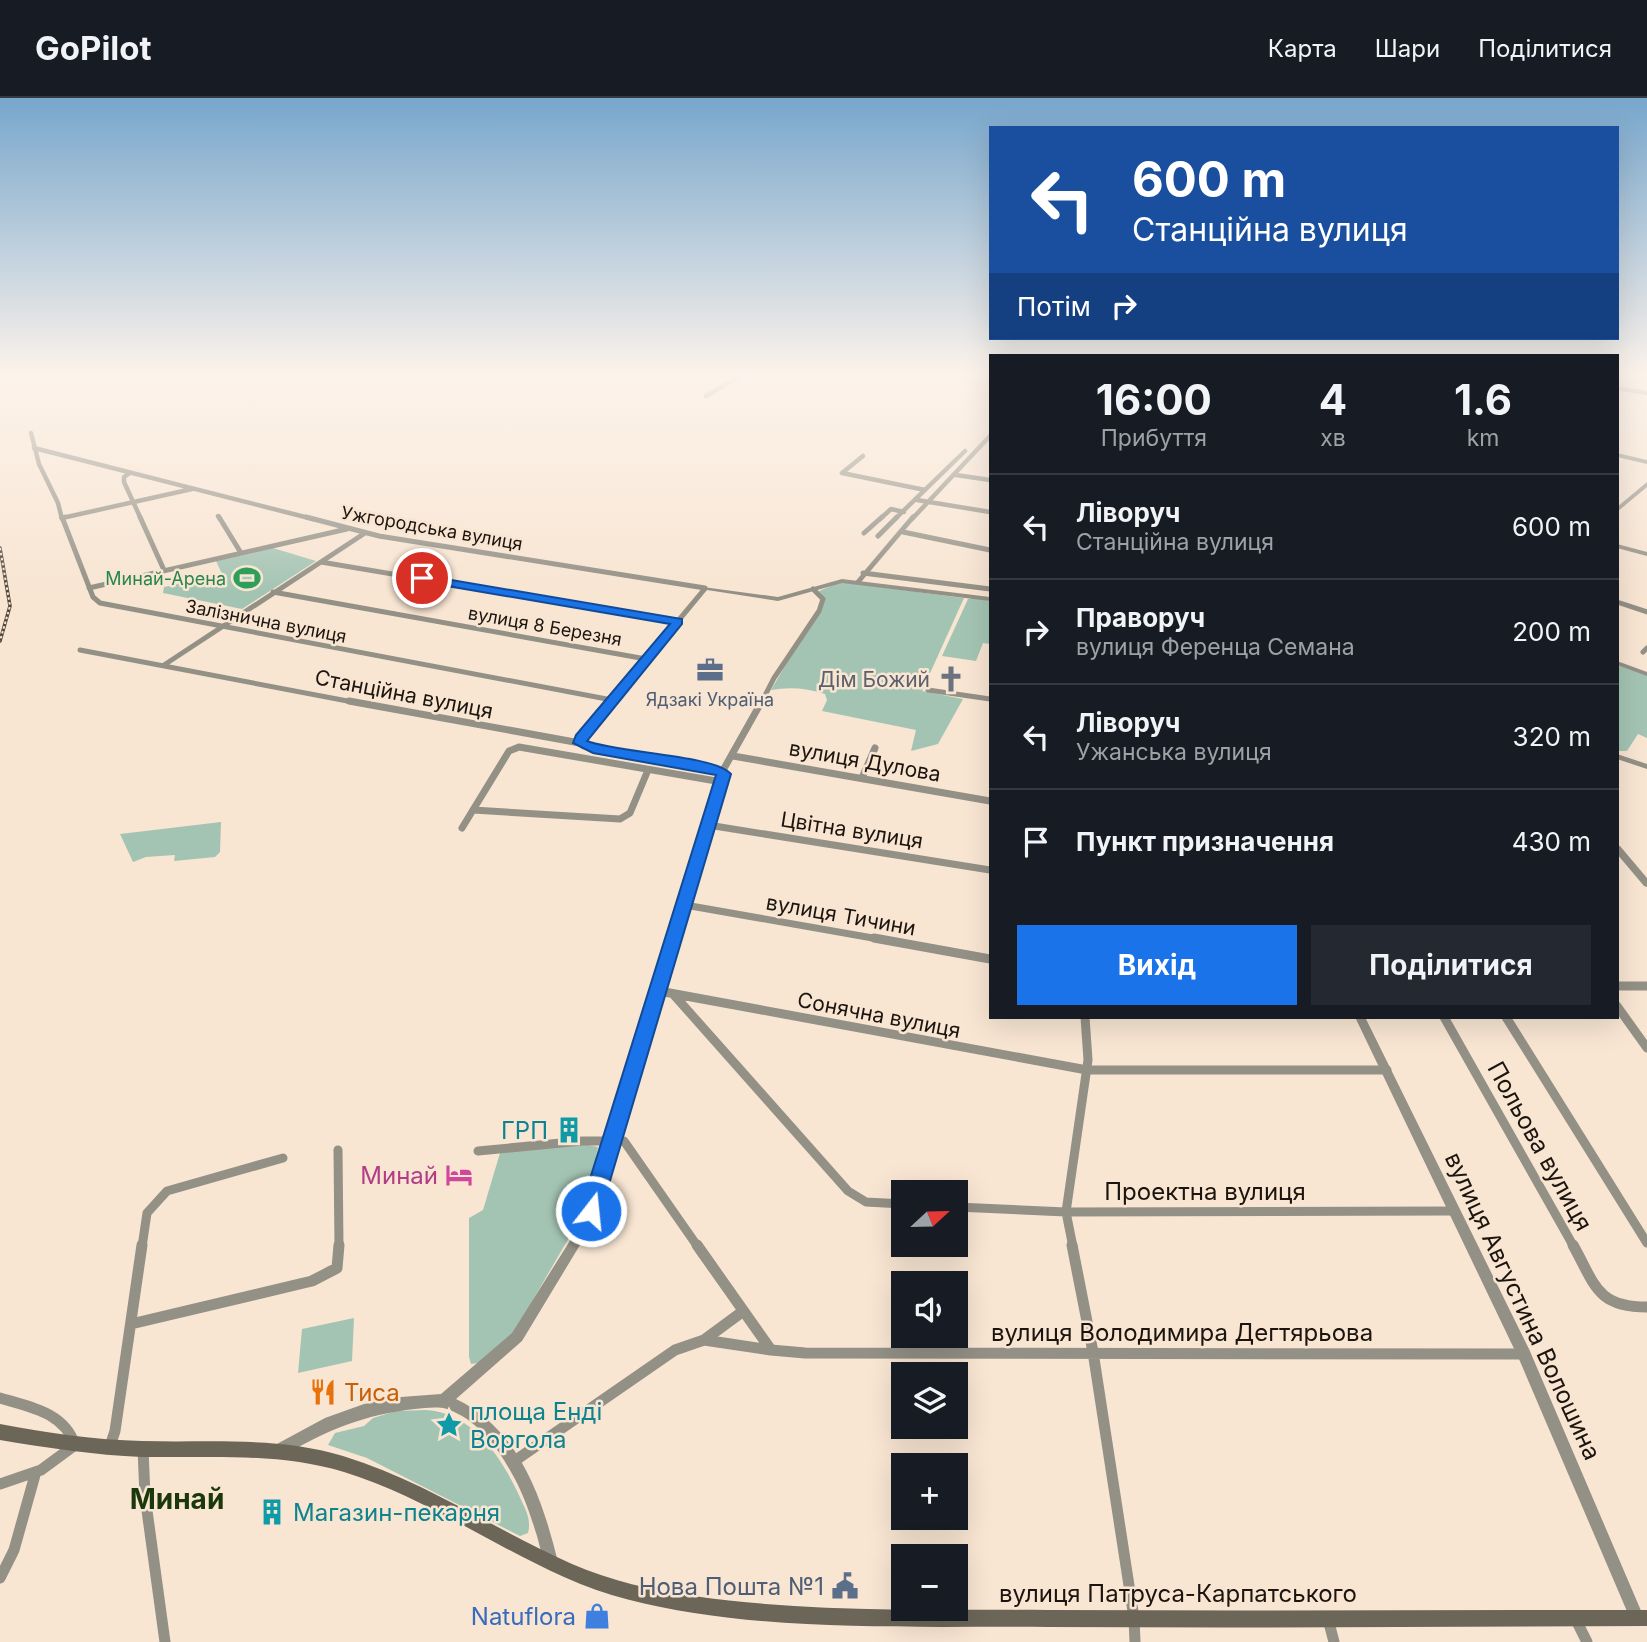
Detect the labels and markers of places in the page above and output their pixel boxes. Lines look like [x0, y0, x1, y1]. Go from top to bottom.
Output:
pin [392, 548, 452, 608]
sports icon: Минай-Арена [232, 563, 262, 593]
place label: Минай-Арена [105, 568, 226, 589]
office icon: Ядзакі Україна [695, 655, 725, 685]
church icon: Дім Божий [936, 664, 966, 694]
place label: Дім Божий [818, 667, 930, 692]
place label: Ядзакі Україна [646, 689, 774, 710]
building icon: ГРП [554, 1115, 584, 1145]
place label: ГРП [501, 1116, 548, 1145]
hotel icon: Минай [444, 1160, 474, 1190]
place label: Минай [360, 1161, 438, 1190]
restaurant icon: Тиса [308, 1377, 338, 1407]
place label: Тиса [344, 1378, 400, 1407]
place label: площа Енді Воргола [470, 1397, 602, 1454]
place icon: площа Енді Воргола [434, 1410, 464, 1440]
building icon: Магазин-пекарня [257, 1497, 287, 1527]
place label: Магазин-пекарня [293, 1498, 500, 1527]
public building icon: Нова Пошта №1 [830, 1571, 860, 1601]
place label: Нова Пошта №1 [639, 1572, 824, 1601]
shop icon: Natuflora [582, 1601, 612, 1631]
place label: Natuflora [471, 1602, 576, 1631]

